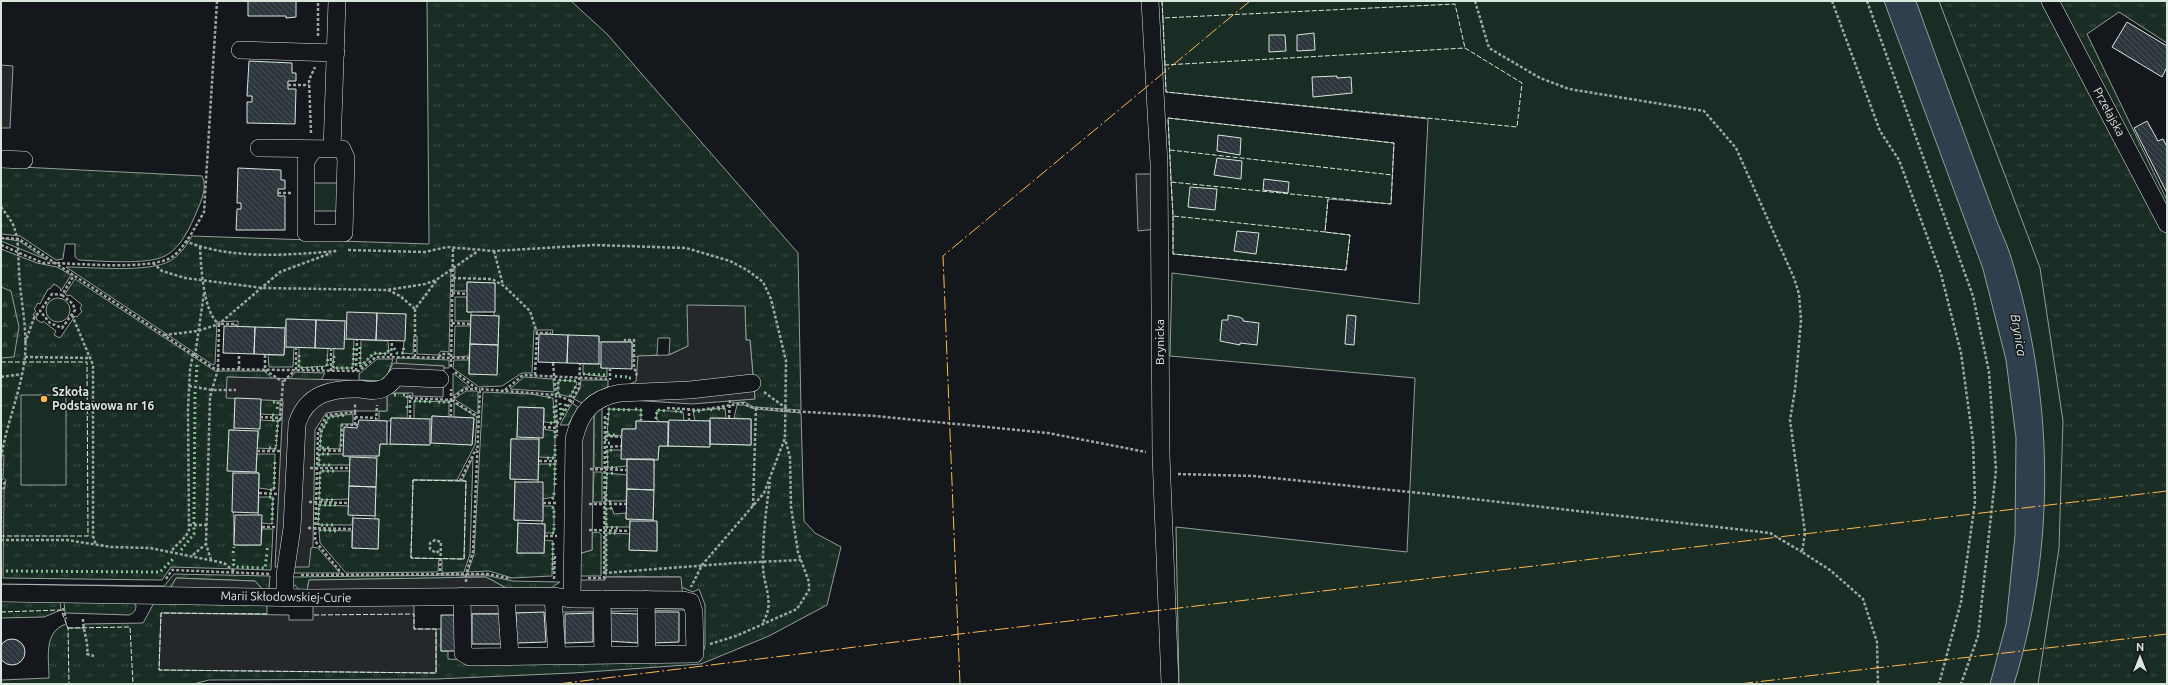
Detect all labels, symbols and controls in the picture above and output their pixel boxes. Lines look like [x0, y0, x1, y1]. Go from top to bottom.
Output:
street label: Przełajska [2091, 85, 2128, 138]
water label: Brynica [2008, 313, 2030, 357]
street label: Brynicka [1153, 319, 1166, 365]
place label: Szkoła Podstawowa nr 16 [52, 385, 155, 412]
marker: Szkoła Podstawowa nr 16 [39, 394, 49, 404]
street label: Marii Skłodowskiej-Curie [220, 589, 352, 604]
north arrow [2120, 637, 2160, 677]
text: N [2136, 641, 2144, 653]

